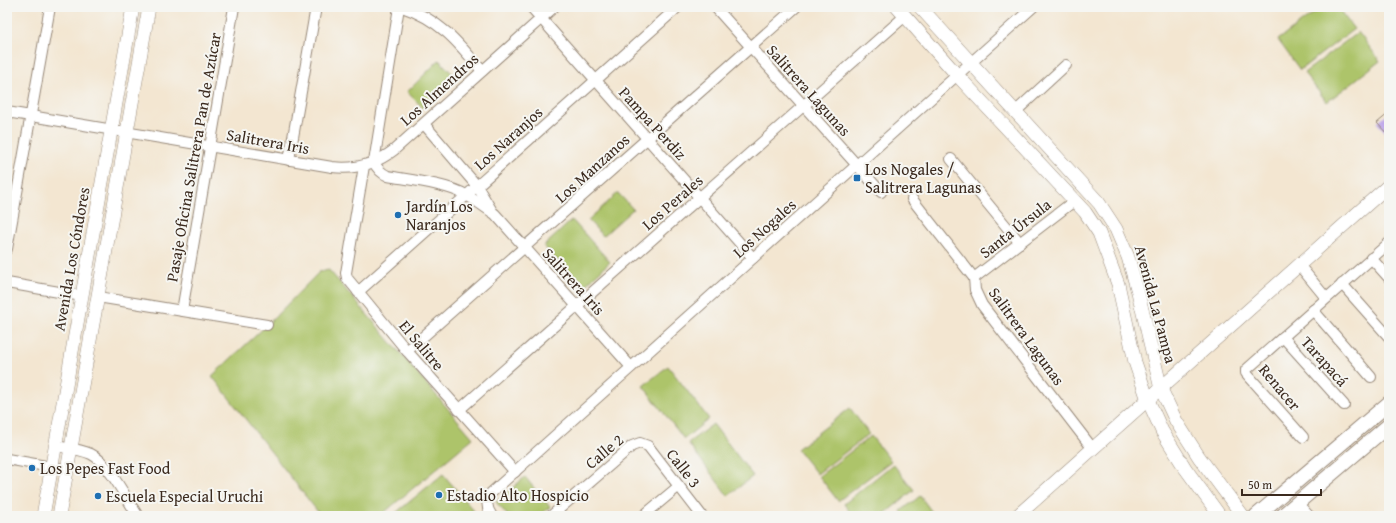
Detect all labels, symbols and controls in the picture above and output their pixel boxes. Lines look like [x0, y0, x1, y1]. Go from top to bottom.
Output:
street label: Pasaje Oficina Salitrera Pan de Azúcar [159, 30, 227, 283]
street label: Salitrera Lagunas [761, 39, 857, 141]
street label: Los Almendros [394, 47, 484, 131]
street label: Pampa Perdiz [613, 81, 693, 165]
street label: Los Naranjos [468, 100, 548, 176]
street label: Salitrera Iris [225, 122, 311, 160]
street label: Los Manzanos [549, 128, 635, 208]
place label: Los Nogales / Salitrera Lagunas [865, 157, 981, 199]
street label: Los Perales [636, 169, 708, 235]
marker: Los Nogales / Salitrera Lagunas [852, 173, 862, 183]
street label: Avenida Los Cóndores [47, 185, 95, 333]
street label: Santa Úrsula [974, 192, 1056, 264]
street label: Los Nogales [727, 193, 801, 263]
place label: Jardín Los Naranjos [404, 194, 473, 236]
marker: Jardín Los Naranjos [393, 210, 403, 220]
street label: Salitrera Iris [537, 242, 611, 320]
street label: Avenida La Pampa [1129, 242, 1183, 366]
street label: Salitrera Lagunas [983, 282, 1071, 390]
street label: El Salitre [394, 314, 450, 376]
street label: Tarapacá [1296, 330, 1355, 392]
street label: Renacer [1253, 358, 1307, 416]
street label: Calle 2 [579, 428, 629, 474]
street label: Calle 3 [661, 443, 707, 493]
place label: Los Pepes Fast Food [40, 456, 171, 480]
marker: Los Pepes Fast Food [27, 463, 37, 473]
scale bar [1242, 471, 1321, 497]
text: 50 m [1248, 476, 1272, 493]
place label: Estadio Alto Hospicio [447, 483, 589, 507]
place label: Escuela Especial Uruchi [106, 484, 264, 508]
marker: Estadio Alto Hospicio [434, 490, 444, 500]
marker: Escuela Especial Uruchi [93, 491, 103, 501]

